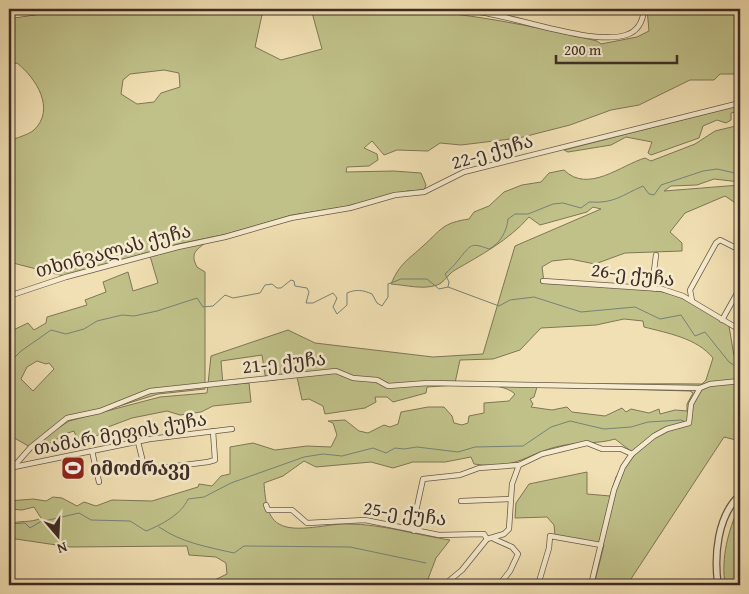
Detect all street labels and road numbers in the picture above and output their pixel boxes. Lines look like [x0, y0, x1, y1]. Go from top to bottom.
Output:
street label: 22-ე ქუჩა [448, 126, 536, 176]
street label: თხინვალას ქუჩა [32, 216, 194, 284]
street label: 26-ე ქუჩა [590, 255, 676, 293]
street label: 21-ე ქუჩა [241, 344, 327, 380]
street label: თამარ მეფის ქუჩა [31, 404, 209, 462]
street label: 25-ე ქუჩა [361, 493, 449, 533]

